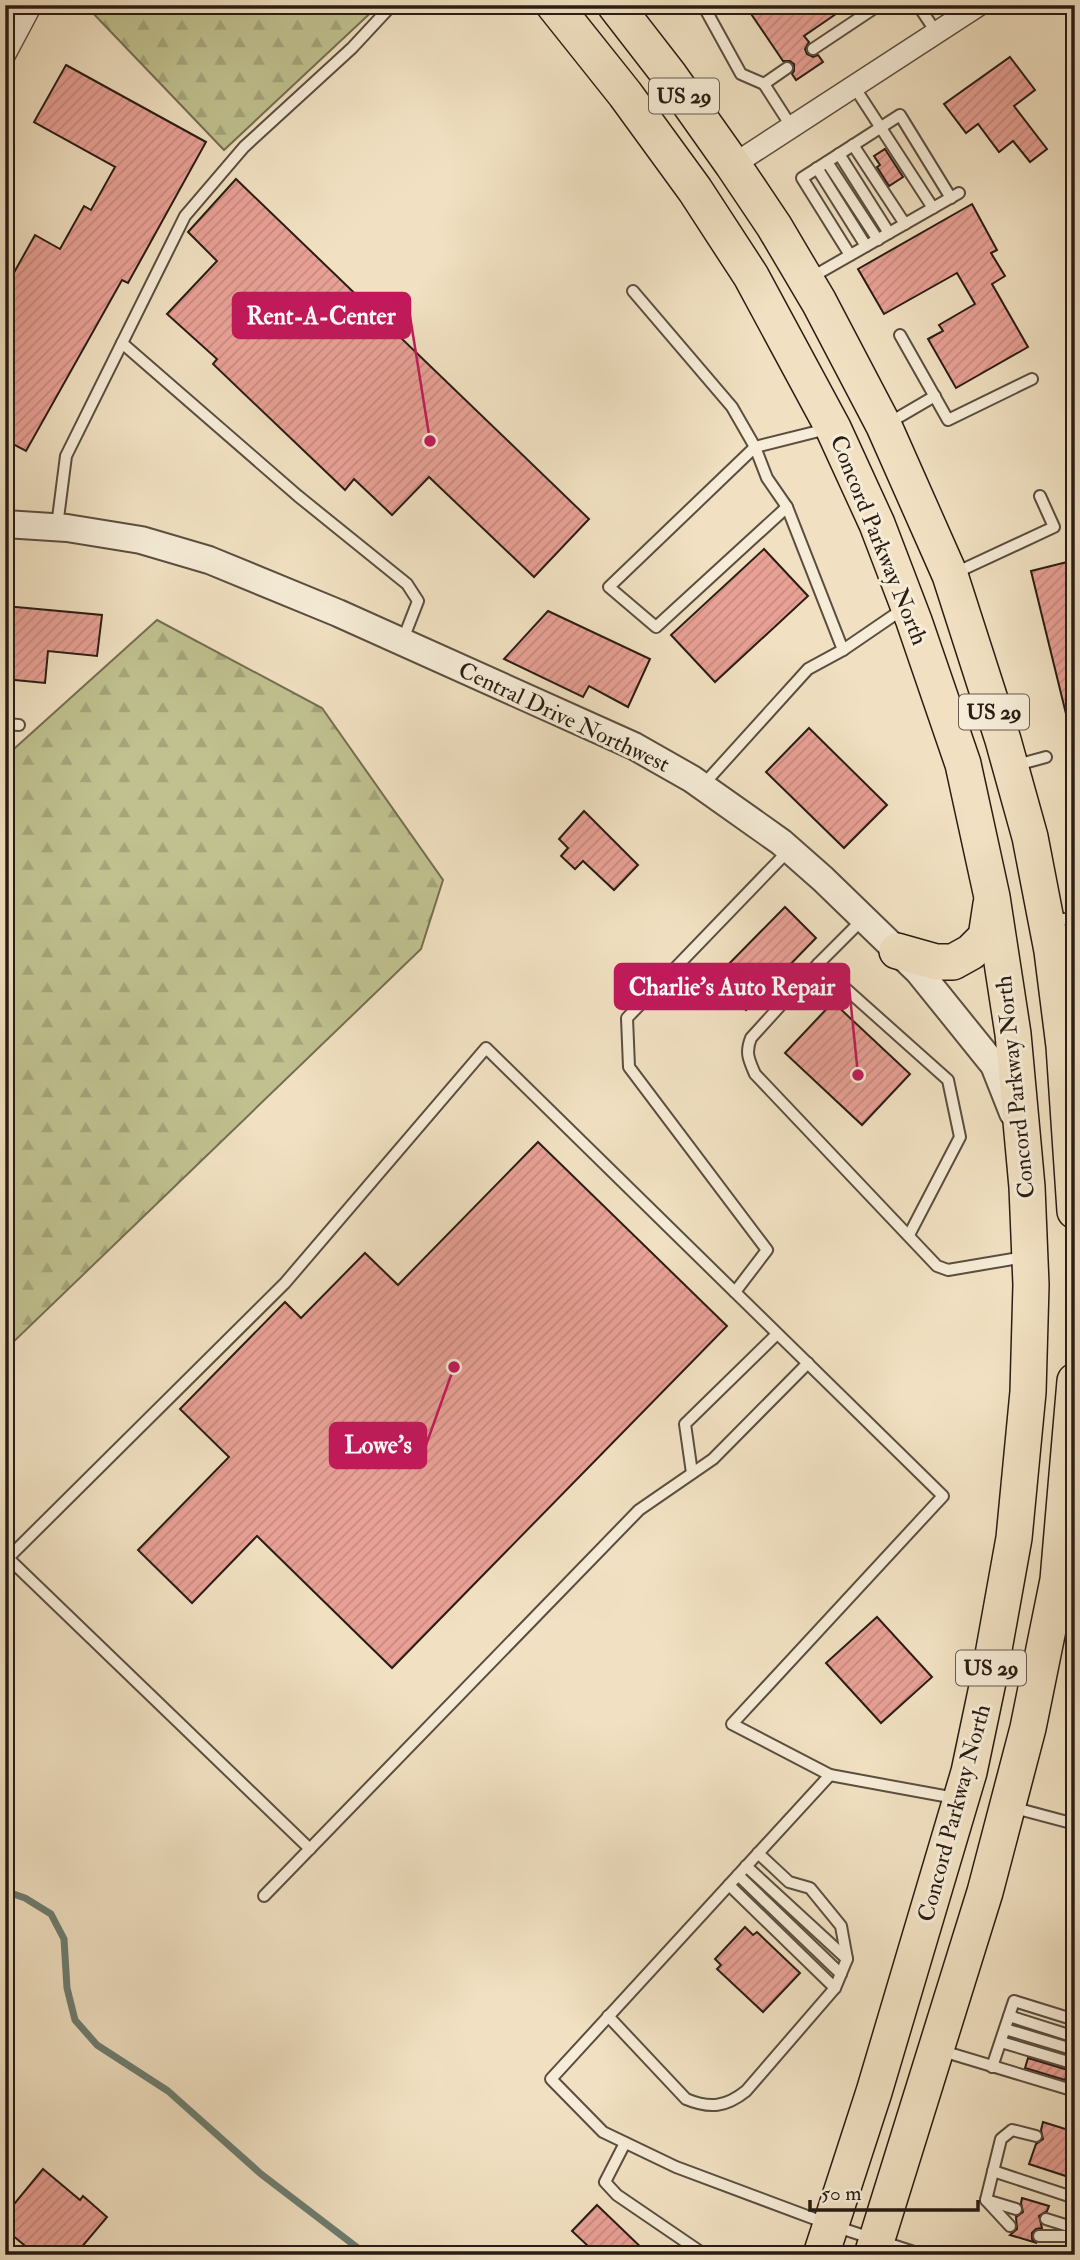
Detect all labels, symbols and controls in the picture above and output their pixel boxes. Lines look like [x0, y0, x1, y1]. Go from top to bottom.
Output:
road number: US 29 [649, 78, 719, 114]
callout: Rent-A-Center [233, 293, 410, 338]
text: Rent-A-Center [246, 301, 397, 332]
street label: Concord Parkway North [824, 431, 934, 649]
street label: Central Drive Northwest [454, 655, 674, 779]
road number: US 29 [959, 694, 1029, 730]
callout: Charlie's Auto Repair [615, 964, 849, 1009]
text: Charlie's Auto Repair [629, 972, 836, 1003]
street label: Concord Parkway North [989, 974, 1041, 1200]
callout: Lowe's [330, 1423, 426, 1468]
text: Lowe's [344, 1430, 412, 1461]
road number: US 29 [956, 1650, 1026, 1686]
street label: Concord Parkway North [911, 1701, 997, 1925]
scale bar [810, 2169, 978, 2213]
text: 50 m [821, 2180, 862, 2207]

